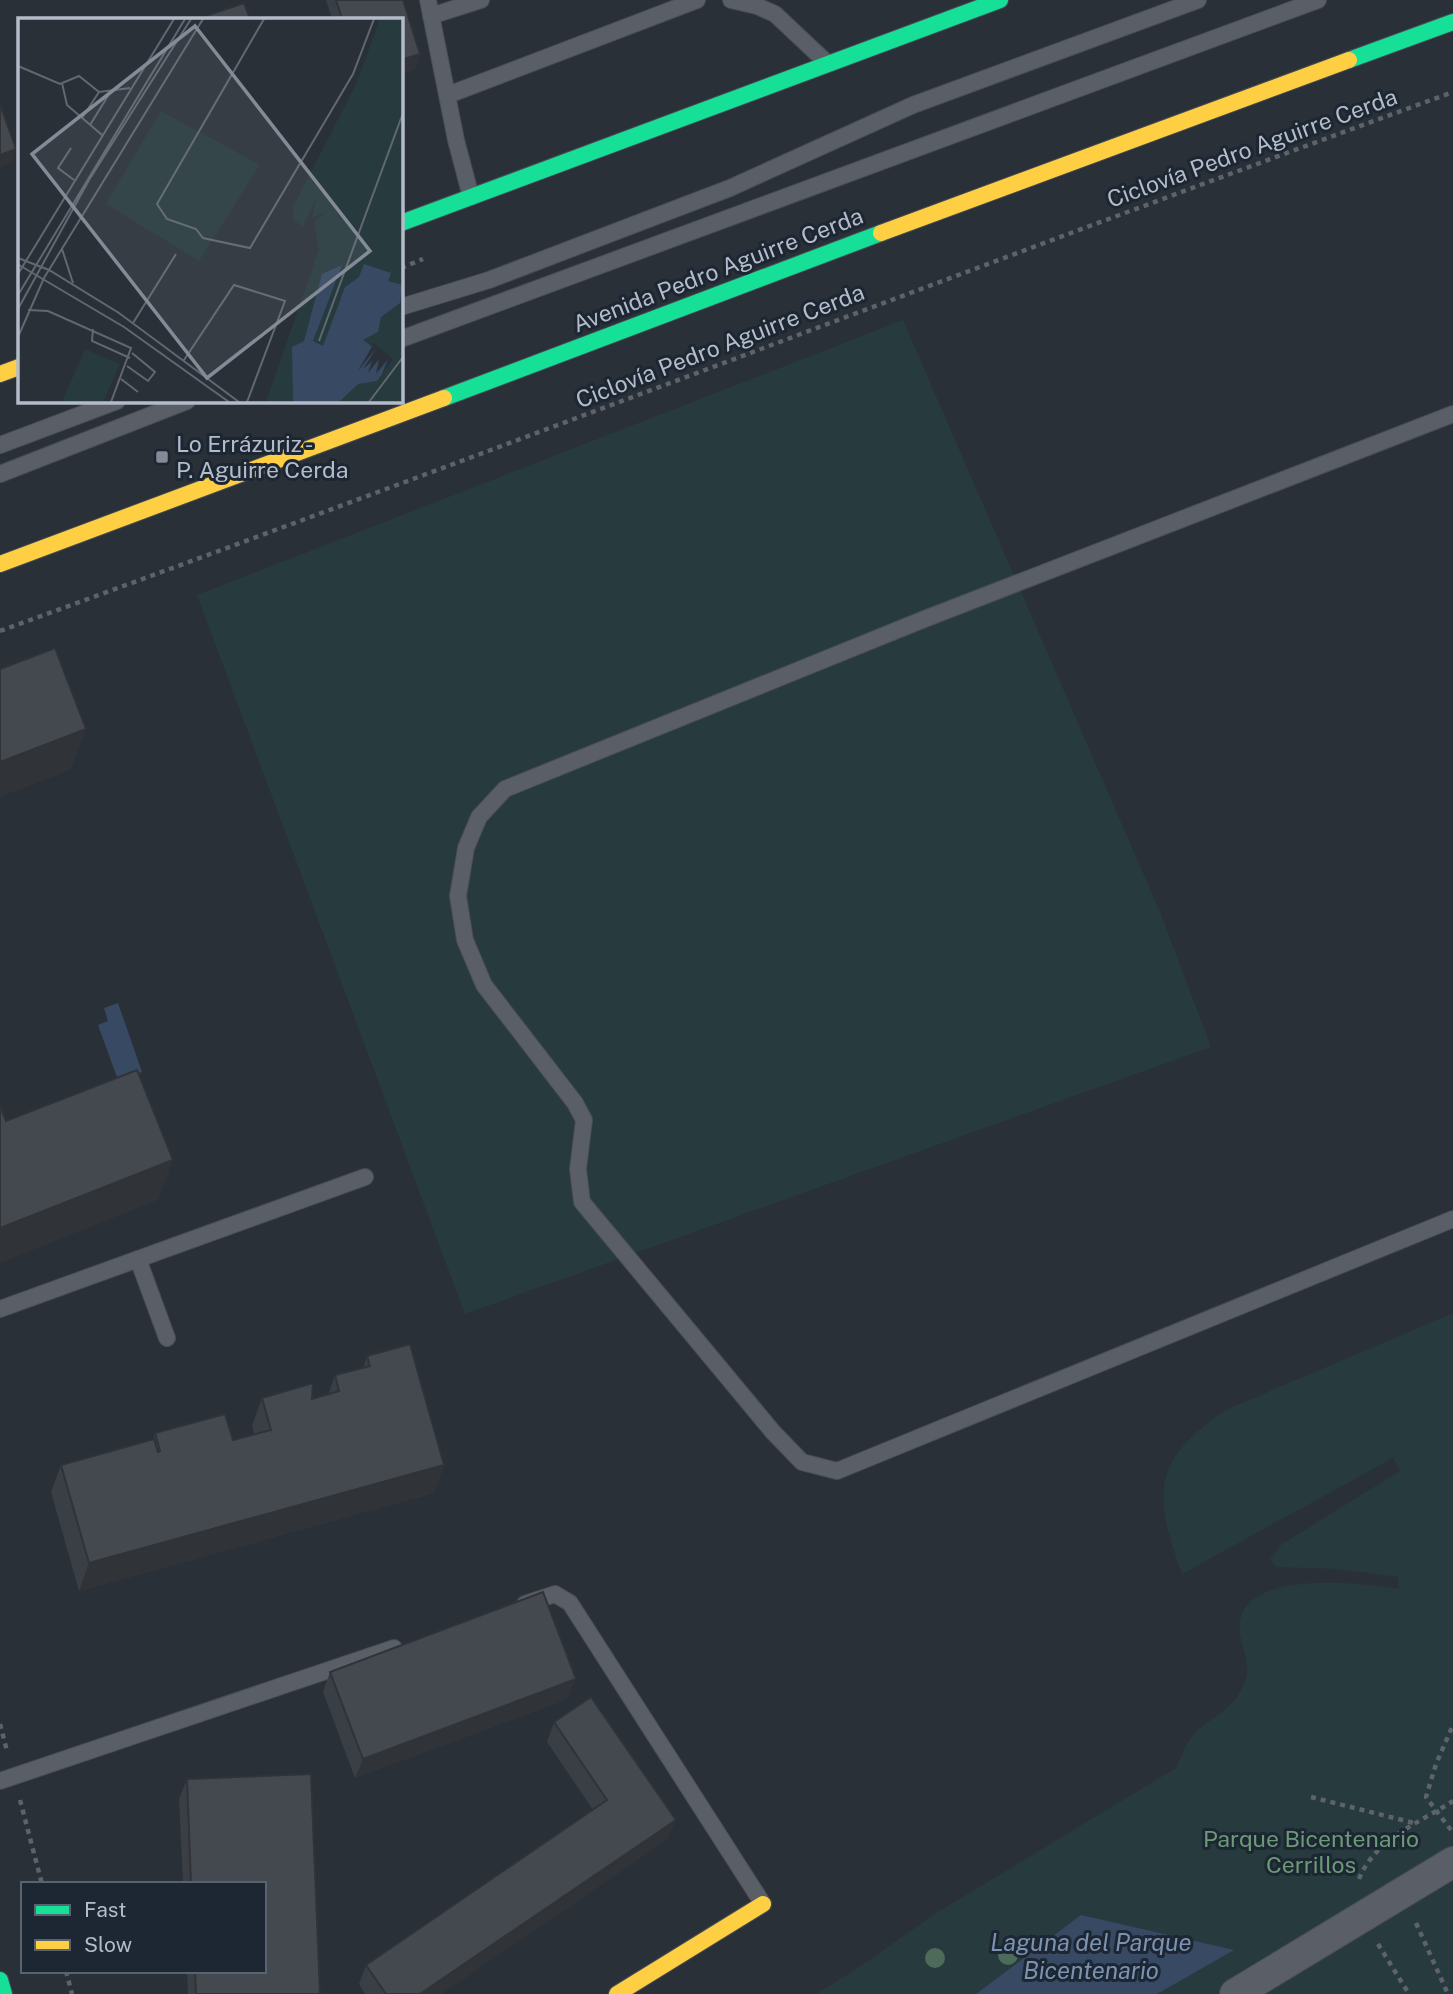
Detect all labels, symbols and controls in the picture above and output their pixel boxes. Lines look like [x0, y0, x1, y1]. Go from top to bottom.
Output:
inset map [18, 18, 402, 402]
street label: Ciclovía Pedro Aguirre Cerda [1103, 82, 1401, 213]
street label: Avenida Pedro Aguirre Cerda [569, 202, 867, 337]
street label: Ciclovía Pedro Aguirre Cerda [572, 278, 868, 413]
place label: Lo Errázuriz - P. Aguirre Cerda [176, 430, 348, 483]
marker: Lo Errázuriz - P. Aguirre Cerda [154, 449, 170, 465]
park label: Parque Bicentenario Cerrillos [1203, 1825, 1419, 1878]
legend [21, 1882, 266, 1973]
text: Fast [84, 1897, 126, 1922]
water label: Laguna del Parque Bicentenario [990, 1928, 1192, 1984]
text: Slow [84, 1932, 132, 1957]

